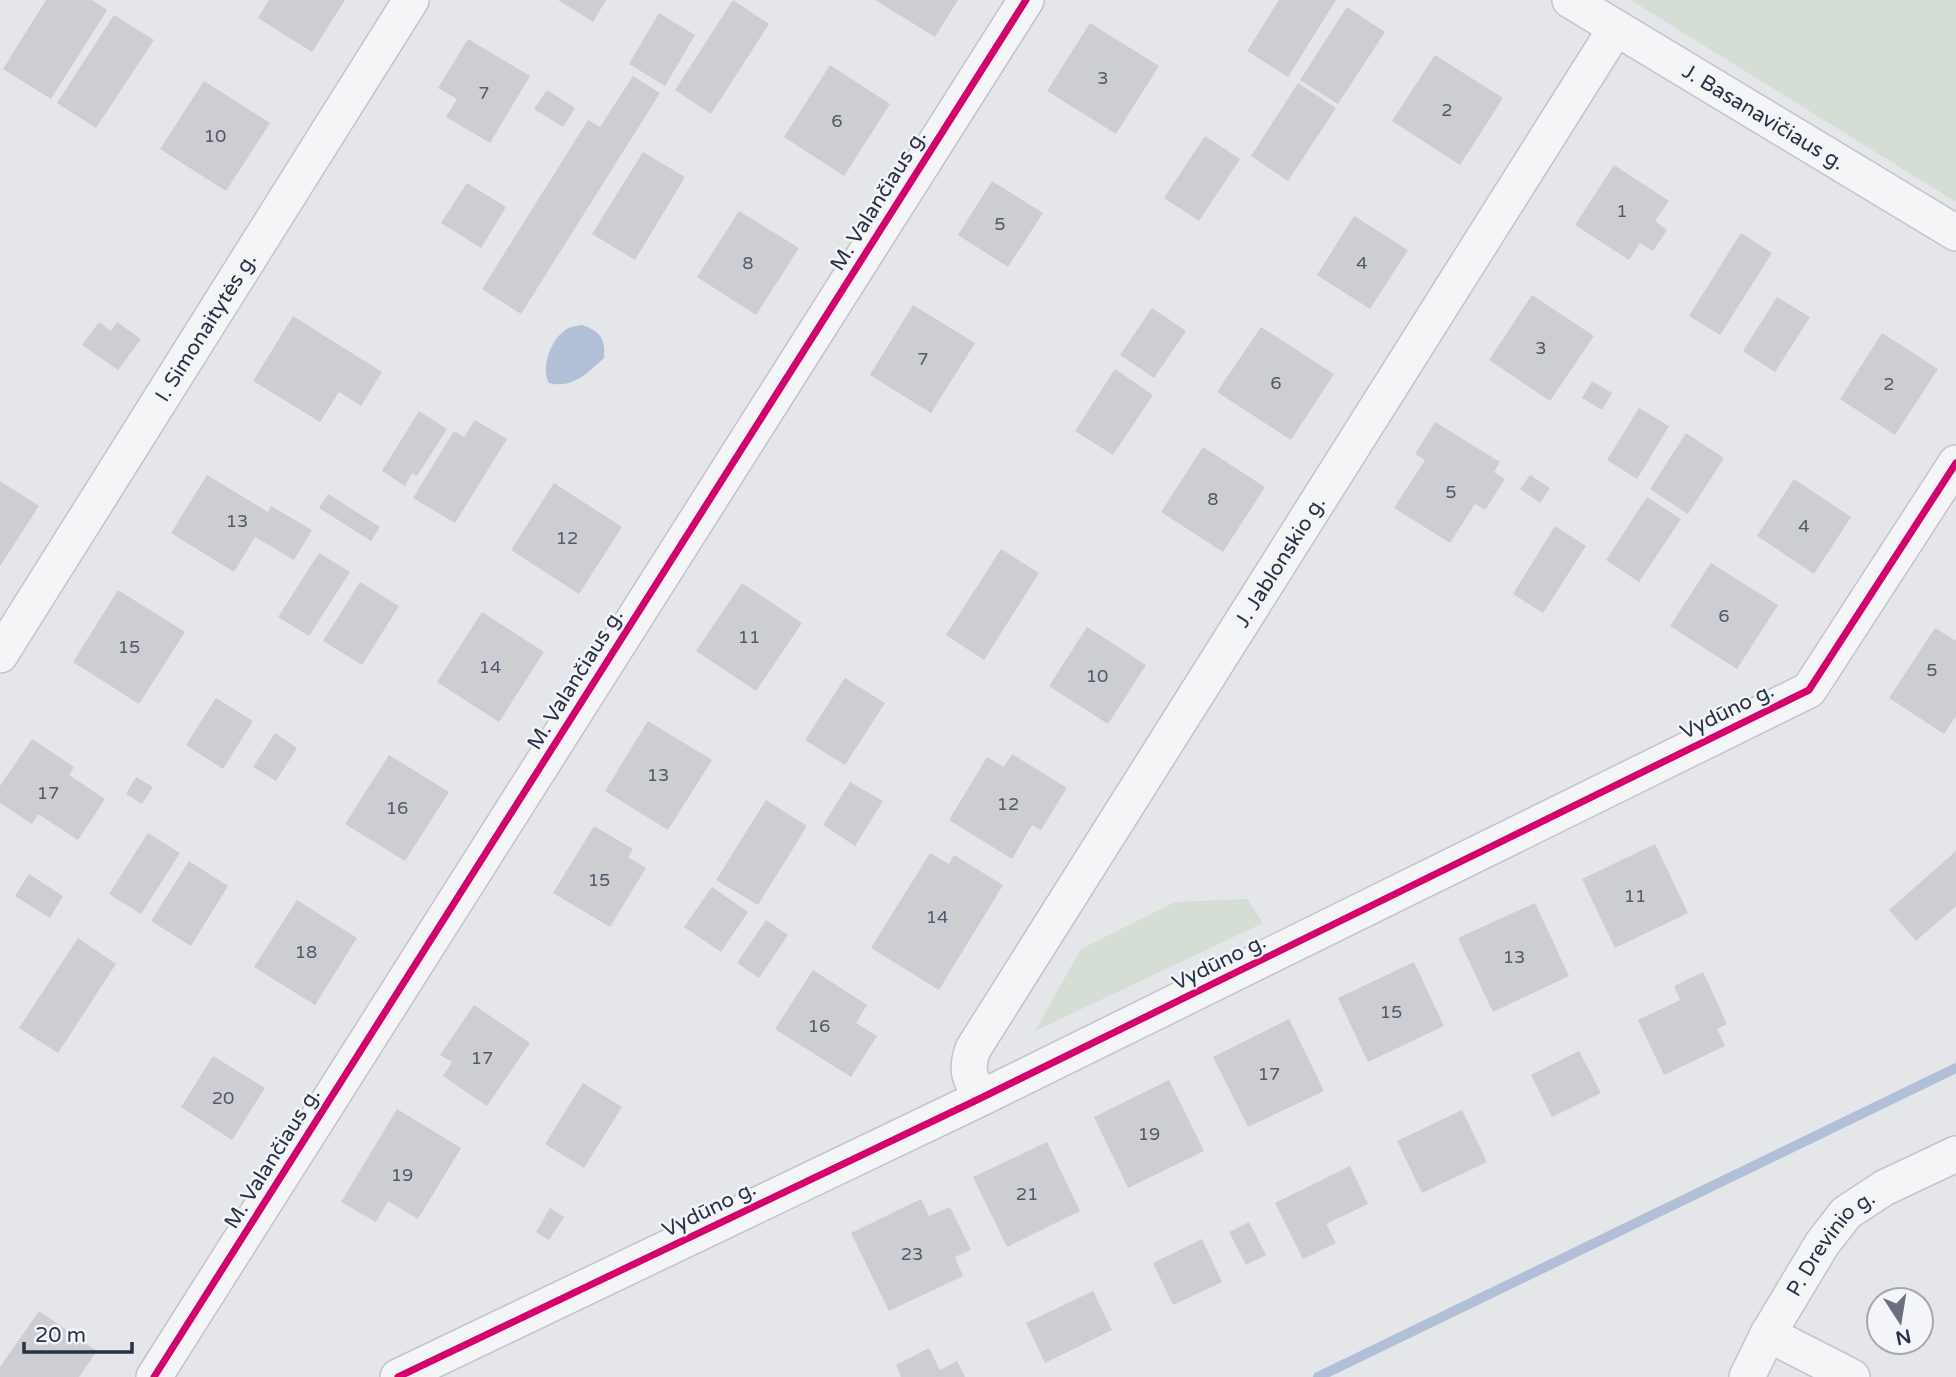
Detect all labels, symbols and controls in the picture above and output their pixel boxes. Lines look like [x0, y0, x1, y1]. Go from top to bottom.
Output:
street label: J. Basanavičiaus g. [1678, 59, 1849, 176]
house number: 3 [1097, 67, 1109, 89]
house number: 7 [478, 82, 490, 104]
house number: 2 [1441, 99, 1453, 121]
house number: 6 [831, 110, 843, 132]
house number: 10 [204, 125, 226, 147]
street label: M. Valančiaus g. [825, 125, 932, 275]
house number: 1 [1616, 200, 1628, 222]
house number: 5 [994, 213, 1006, 235]
street label: I. Simonaitytės g. [150, 249, 262, 406]
house number: 8 [742, 252, 754, 274]
house number: 4 [1356, 252, 1368, 274]
house number: 3 [1535, 337, 1547, 359]
house number: 7 [917, 348, 929, 370]
house number: 6 [1270, 372, 1282, 394]
house number: 2 [1883, 373, 1895, 395]
house number: 5 [1445, 481, 1457, 503]
house number: 8 [1207, 488, 1219, 510]
street label: J. Jablonskio g. [1230, 492, 1331, 632]
house number: 13 [226, 510, 248, 532]
house number: 4 [1798, 515, 1810, 537]
house number: 12 [556, 527, 578, 549]
street label: M. Valančiaus g. [522, 604, 629, 754]
house number: 6 [1718, 605, 1730, 627]
house number: 11 [738, 626, 760, 648]
house number: 15 [118, 636, 140, 658]
house number: 14 [479, 656, 501, 678]
house number: 5 [1926, 659, 1938, 681]
house number: 10 [1086, 665, 1108, 687]
street label: Vydūno g. [1676, 678, 1778, 745]
house number: 13 [647, 764, 669, 786]
house number: 17 [37, 782, 59, 804]
house number: 12 [997, 793, 1019, 815]
house number: 16 [386, 797, 408, 819]
house number: 15 [588, 869, 610, 891]
house number: 11 [1624, 885, 1646, 907]
house number: 14 [926, 906, 948, 928]
street label: Vydūno g. [1168, 929, 1270, 996]
house number: 18 [295, 941, 317, 963]
house number: 13 [1503, 946, 1525, 968]
house number: 15 [1380, 1001, 1402, 1023]
house number: 16 [808, 1015, 830, 1037]
house number: 17 [471, 1047, 493, 1069]
house number: 17 [1258, 1063, 1280, 1085]
street label: M. Valančiaus g. [219, 1083, 326, 1233]
house number: 20 [212, 1087, 234, 1109]
house number: 19 [1138, 1123, 1160, 1145]
house number: 19 [391, 1164, 413, 1186]
street label: Vydūno g. [658, 1176, 760, 1243]
house number: 21 [1016, 1183, 1038, 1205]
street label: P. Drevinio g. [1781, 1185, 1880, 1301]
house number: 23 [901, 1243, 923, 1265]
north arrow [1865, 1286, 1935, 1356]
scale bar [24, 1310, 133, 1354]
text: 20 m [35, 1323, 86, 1348]
text: N [1894, 1324, 1913, 1349]

